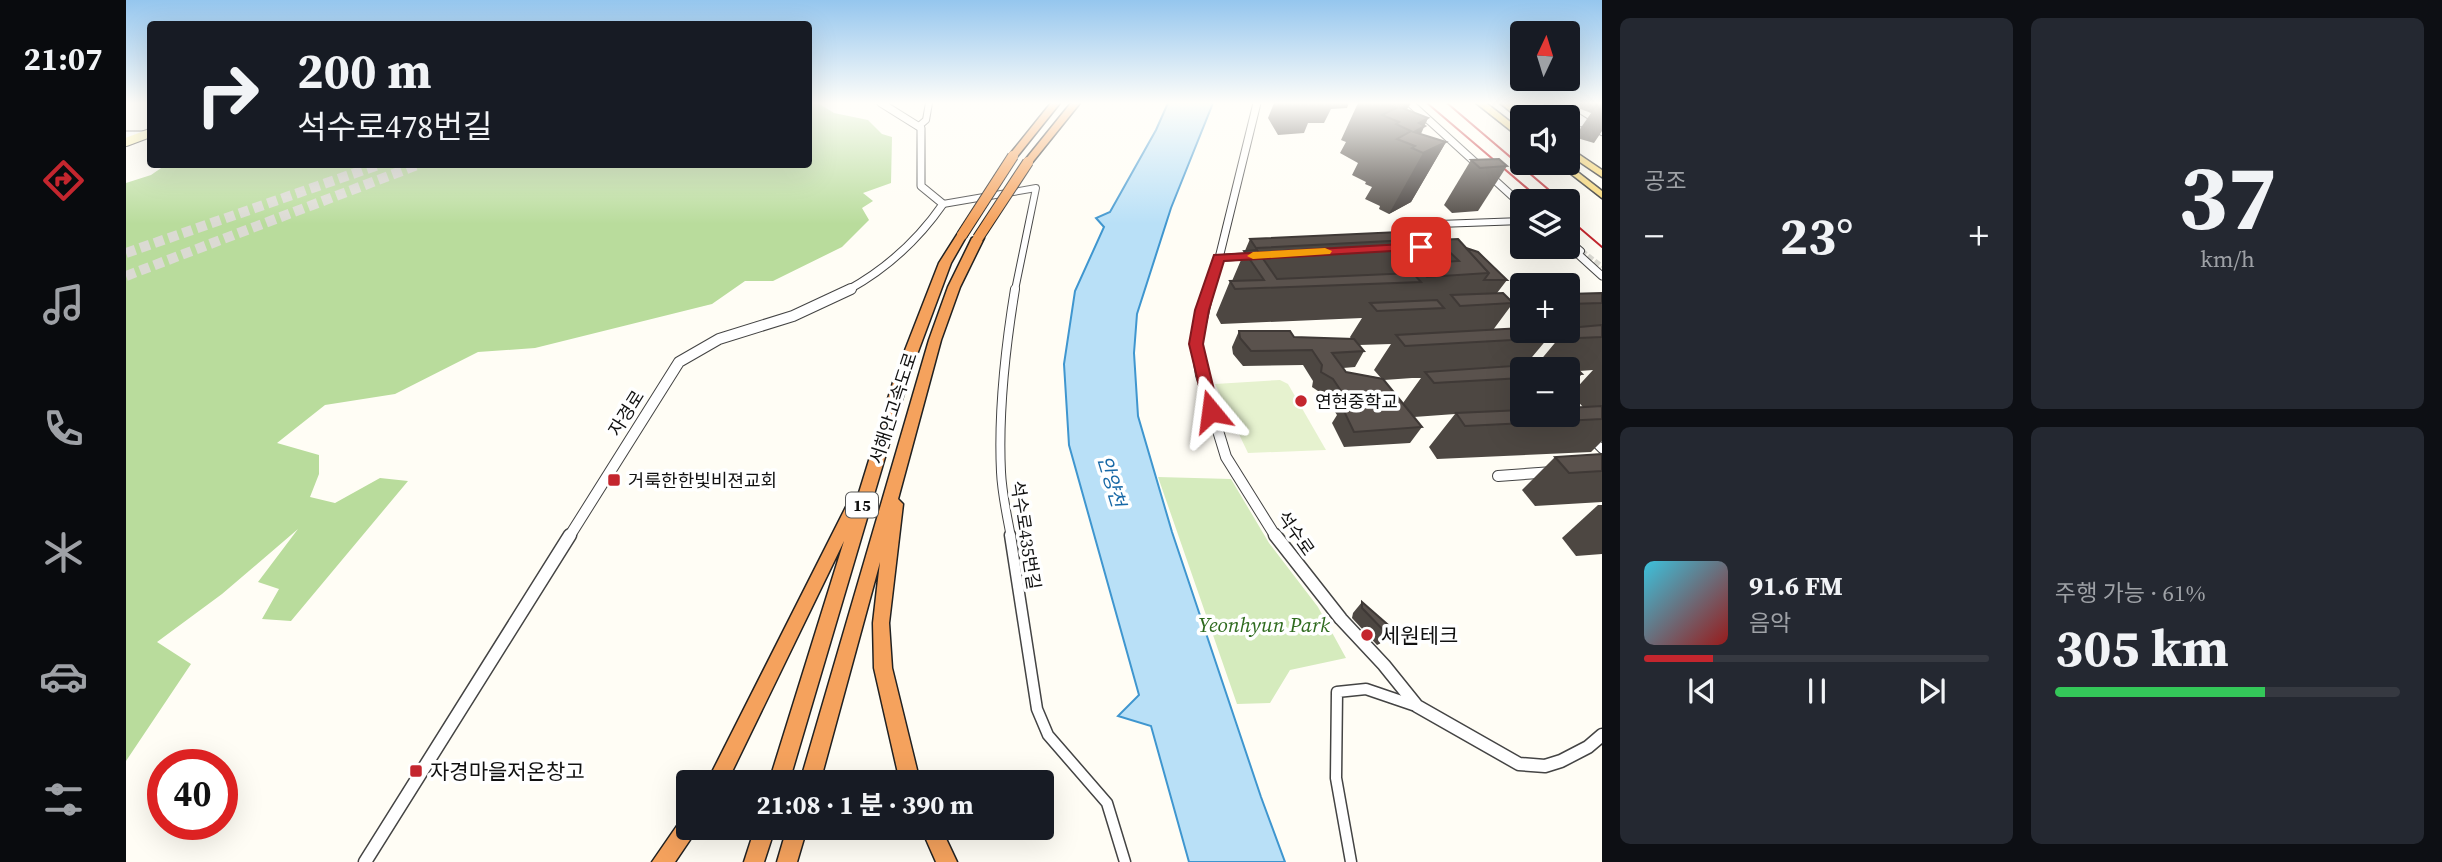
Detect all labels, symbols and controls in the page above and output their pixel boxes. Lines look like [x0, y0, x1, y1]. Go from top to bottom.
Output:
north arrow [1510, 21, 1580, 91]
map controls [1510, 21, 1580, 427]
text: 21:07 [24, 37, 102, 81]
text: 200 m [297, 37, 432, 104]
icon: right [182, 49, 273, 140]
text: 석수로478번길 [297, 105, 492, 149]
button: sound [1510, 105, 1580, 175]
text: 37 [2178, 135, 2277, 259]
icon: directions [39, 156, 88, 205]
text: 공조 [1644, 165, 1686, 197]
button: layers [1510, 189, 1580, 259]
text: 23° [1780, 200, 1853, 271]
text: − [1644, 210, 1664, 262]
text: + [1969, 210, 1989, 262]
pin [1391, 217, 1451, 277]
icon: arrive [1402, 228, 1440, 266]
text: km/h [2200, 243, 2255, 275]
button: + [1510, 273, 1580, 343]
icon: music [39, 280, 88, 329]
street label: 서해안고속도로 [863, 349, 923, 467]
button: − [1510, 357, 1580, 427]
position arrow [1174, 374, 1248, 448]
street label: 자경로 [602, 385, 650, 441]
place label: 연현중학교 [1315, 389, 1398, 414]
marker: 연현중학교 [1293, 393, 1309, 409]
icon: phone [39, 404, 88, 453]
water label: 안양천 [1092, 452, 1133, 511]
place label: 거룩한한빛비젼교회 [628, 468, 777, 493]
marker: 거룩한한빛비젼교회 [606, 472, 622, 488]
street label: 석수로435번길 [1005, 479, 1047, 591]
road number: 15 [846, 492, 878, 518]
street label: 석수로 [1272, 505, 1320, 561]
icon: climate [39, 528, 88, 577]
text: 91.6 FM [1749, 568, 1843, 604]
text: 주행 가능 · 61% [2055, 577, 2206, 609]
text: 음악 [1749, 607, 1791, 639]
park label: Yeonhyun Park [1198, 610, 1330, 639]
text: 305 km [2055, 612, 2229, 683]
place label: 세원테크 [1381, 621, 1458, 650]
marker: 세원테크 [1359, 627, 1375, 643]
icon: car [39, 652, 88, 701]
icon: previous [1683, 672, 1721, 710]
icon: pause [1798, 672, 1836, 710]
icon: next [1913, 672, 1951, 710]
speed limit sign: 40 [147, 749, 238, 840]
place label: 자경마을저온창고 [430, 757, 585, 786]
marker: 자경마을저온창고 [408, 763, 424, 779]
icon: filters [39, 775, 88, 824]
text: 21:08 · 1 분 · 390 m [756, 787, 974, 823]

